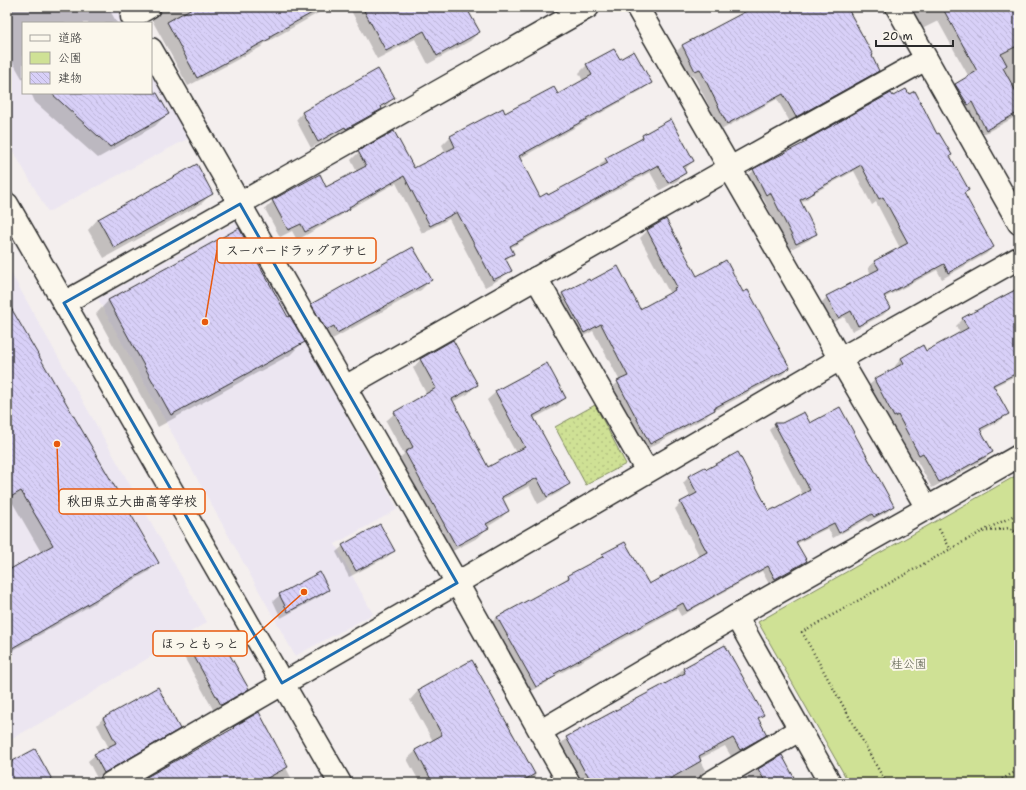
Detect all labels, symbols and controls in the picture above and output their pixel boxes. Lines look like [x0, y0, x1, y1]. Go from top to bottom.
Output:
legend [22, 22, 152, 94]
scale bar [876, 22, 953, 48]
text: 20 m [882, 28, 913, 44]
text: 道路 [58, 30, 82, 46]
text: 公園 [58, 50, 82, 66]
text: 建物 [58, 70, 82, 86]
callout: スーパードラッグアサヒ [217, 238, 376, 263]
text: スーパードラッグアサヒ [226, 242, 368, 259]
callout: 秋田県立大曲高等学校 [59, 489, 205, 514]
text: 秋田県立大曲高等学校 [67, 493, 197, 510]
callout: ほっともっと [153, 631, 247, 656]
text: ほっともっと [161, 635, 239, 652]
park label: 桂公園 [891, 656, 927, 672]

